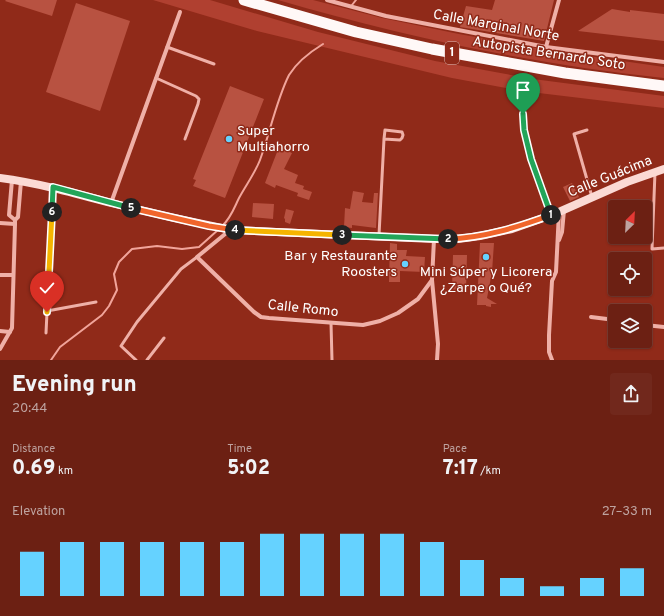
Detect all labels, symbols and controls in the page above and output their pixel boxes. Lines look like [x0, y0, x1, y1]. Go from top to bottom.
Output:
street label: Calle Marginal Norte [432, 7, 560, 45]
street label: Autopista Bernardo Soto [471, 34, 627, 75]
road number: 1 [445, 42, 459, 64]
pin [506, 73, 540, 114]
icon: arrive [512, 79, 534, 101]
place label: Super Multiahorro [237, 123, 310, 156]
marker: Super Multiahorro [224, 134, 234, 144]
street label: Calle Guácima [565, 152, 655, 202]
pin: 5 [121, 198, 141, 218]
north arrow [608, 200, 652, 244]
map controls [608, 200, 652, 348]
text: 5 [128, 201, 134, 215]
pin: 6 [42, 202, 62, 222]
text: 6 [49, 205, 55, 219]
pin: 1 [541, 205, 561, 225]
text: 1 [549, 208, 553, 222]
pin: 4 [225, 220, 245, 240]
text: 4 [231, 223, 239, 237]
pin: 3 [332, 225, 352, 245]
text: 3 [339, 228, 345, 242]
pin: 2 [438, 229, 458, 249]
text: 2 [445, 232, 451, 246]
place label: Bar y Restaurante Roosters [284, 248, 397, 281]
marker: Mini Súper y Licorera ¿Zarpe o Qué? [481, 252, 491, 262]
button: locate [608, 252, 652, 296]
marker: Bar y Restaurante Roosters [400, 259, 410, 269]
place label: Mini Súper y Licorera ¿Zarpe o Qué? [420, 264, 552, 297]
pin [30, 271, 64, 312]
icon: check [36, 277, 58, 299]
street label: Calle Romo [267, 297, 339, 321]
button: layers [608, 304, 652, 348]
text: Evening run [12, 372, 137, 399]
button: share [610, 373, 652, 415]
text: 20:44 [12, 401, 47, 417]
text: Distance [12, 442, 55, 456]
text: Time [227, 442, 252, 456]
text: Pace [443, 442, 467, 456]
text: 0.69 [12, 456, 55, 482]
text: 5:02 [227, 456, 270, 482]
text: 7:17 [443, 456, 478, 482]
text: km [55, 464, 73, 478]
text: /km [478, 464, 501, 478]
text: Elevation [12, 504, 65, 520]
text: 27–33 m [602, 504, 652, 520]

